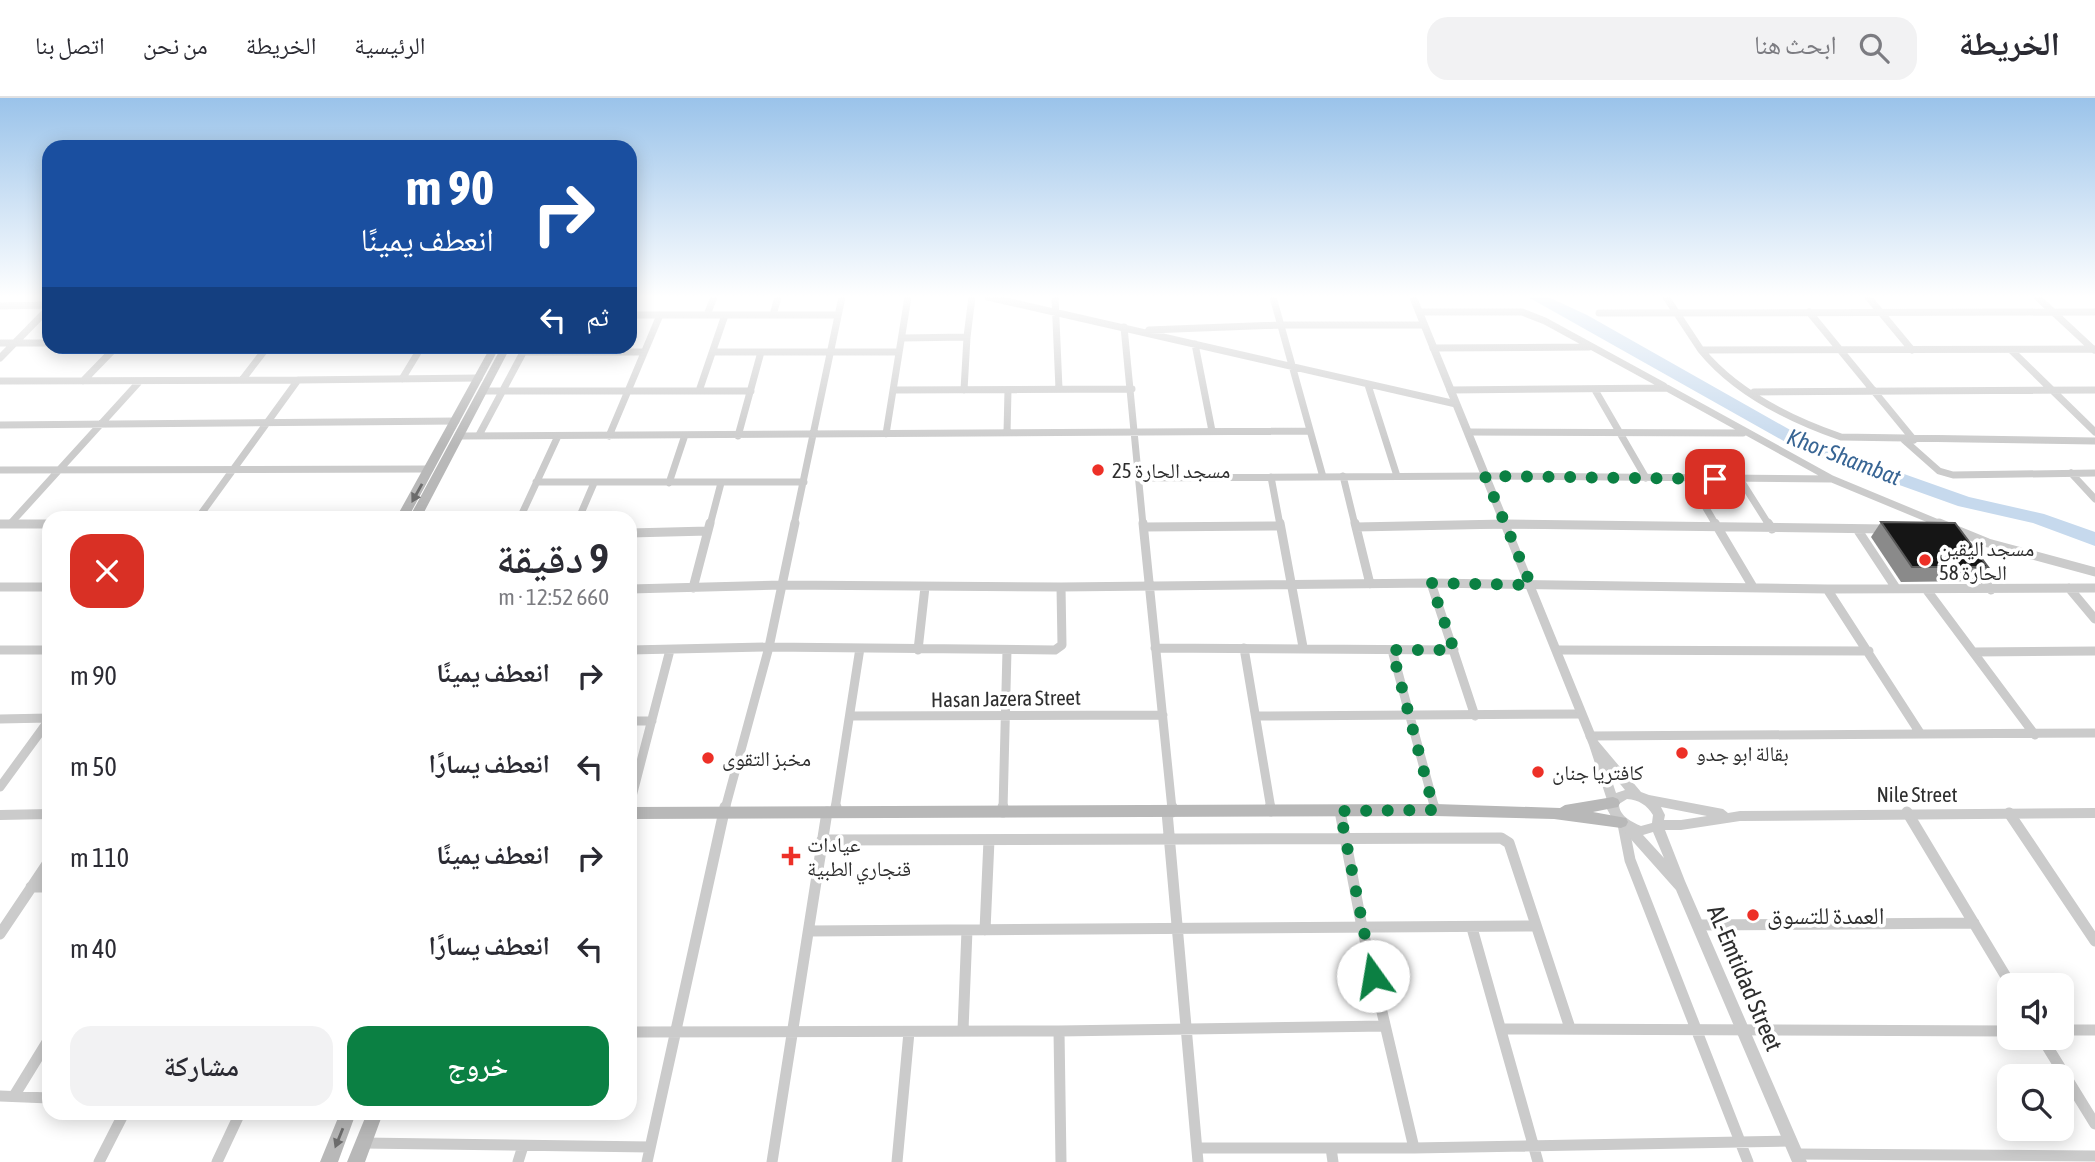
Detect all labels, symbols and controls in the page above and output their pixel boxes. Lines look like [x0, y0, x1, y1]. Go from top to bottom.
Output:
search box [1427, 17, 1917, 80]
text: الخريطة [1959, 24, 2060, 62]
icon: search [1855, 29, 1893, 67]
text: ابحث هنا [1754, 30, 1837, 60]
text: اتصل بنا [35, 32, 105, 59]
text: من نحن [143, 32, 208, 59]
text: الخريطة [246, 32, 316, 59]
text: الرئيسية [354, 32, 425, 59]
text: 90 m [406, 159, 494, 215]
icon: right [518, 168, 609, 259]
text: انعطف يمينًا [361, 221, 494, 258]
icon: left [534, 301, 572, 339]
text: ثم [586, 302, 609, 332]
water label: Khor Shambat [1784, 423, 1905, 491]
pin [1685, 449, 1745, 509]
place label: مسجد الحارة 25 [1112, 458, 1230, 482]
icon: arrive [1696, 460, 1734, 498]
marker: مسجد الحارة 25 [1090, 462, 1106, 478]
one-way arrow [411, 483, 423, 502]
button: close [70, 534, 144, 608]
text: 9 دقيقة [496, 534, 609, 582]
place label: مسجد اليقين الحارة 58 [1939, 536, 2034, 584]
marker: مسجد اليقين الحارة 58 [1917, 552, 1933, 568]
text: 660 m · 12:52 [498, 584, 609, 610]
icon: right [571, 657, 609, 695]
text: انعطف يمينًا [436, 658, 550, 688]
text: 90 m [70, 661, 117, 691]
street label: Hasan Jazera Street [931, 685, 1081, 711]
place label: بقالة ابو جدو [1696, 741, 1789, 766]
marker: بقالة ابو جدو [1674, 745, 1690, 761]
place label: مخبز التقوى [722, 746, 811, 771]
icon: left [571, 748, 609, 786]
text: انعطف يسارًا [429, 749, 550, 779]
marker: مخبز التقوى [700, 750, 716, 766]
text: 50 m [70, 752, 117, 782]
place label: كافتريا جنان [1552, 760, 1644, 785]
marker: كافتريا جنان [1530, 764, 1546, 780]
street label: Nile Street [1876, 782, 1958, 806]
place label: عيادات قنجاري الطبية [807, 832, 911, 885]
icon: right [571, 839, 609, 877]
text: انعطف يمينًا [436, 840, 550, 870]
text: 110 m [70, 843, 129, 873]
marker: عيادات قنجاري الطبية [781, 846, 801, 866]
street label: AL-Emtidad Street [1702, 901, 1788, 1055]
place label: العمدة للتسوق [1767, 902, 1884, 930]
marker: العمدة للتسوق [1745, 907, 1761, 923]
icon: left [571, 930, 609, 968]
text: انعطف يسارًا [429, 931, 550, 961]
text: 40 m [70, 934, 117, 964]
position arrow [1336, 939, 1410, 1013]
map controls [1997, 973, 2074, 1141]
button: sound [1997, 973, 2074, 1050]
button: مشاركة [70, 1026, 333, 1106]
button: خروج [347, 1026, 609, 1106]
button: search [1997, 1064, 2074, 1141]
one-way arrow [333, 1127, 344, 1148]

